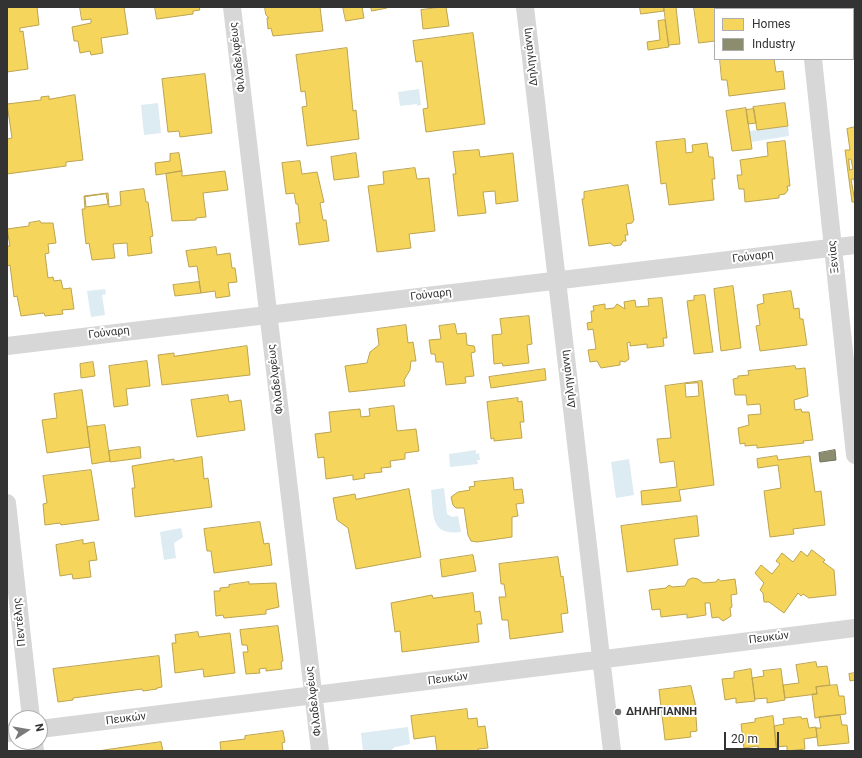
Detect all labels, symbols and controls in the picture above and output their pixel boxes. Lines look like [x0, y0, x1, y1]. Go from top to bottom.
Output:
legend [714, 8, 854, 60]
text: Homes [752, 17, 790, 31]
street label: Φιλαδελφέως [227, 21, 249, 93]
street label: Δηληγιάννη [521, 27, 541, 87]
text: Industry [752, 37, 795, 51]
street label: Ξενίας [826, 240, 842, 274]
street label: Γούναρη [732, 248, 774, 266]
street label: Γούναρη [410, 286, 452, 304]
street label: Γούναρη [88, 324, 130, 342]
street label: Φιλαδελφέως [265, 343, 287, 415]
street label: Δηληγιάννη [559, 349, 579, 409]
street label: Πεντέλης [11, 597, 29, 647]
street label: Πευκών [748, 629, 790, 647]
street label: Φιλαδελφέως [303, 665, 325, 737]
street label: Πευκών [427, 670, 469, 688]
place label: ΔΗΛΗΓΙΑΝΝΗ [626, 705, 697, 719]
marker: ΔΗΛΗΓΙΑΝΝΗ [613, 707, 623, 717]
north arrow [8, 710, 48, 750]
street label: Πευκών [105, 710, 147, 728]
text: N [32, 722, 46, 733]
scale bar [726, 724, 781, 750]
text: 20 m [731, 732, 758, 746]

